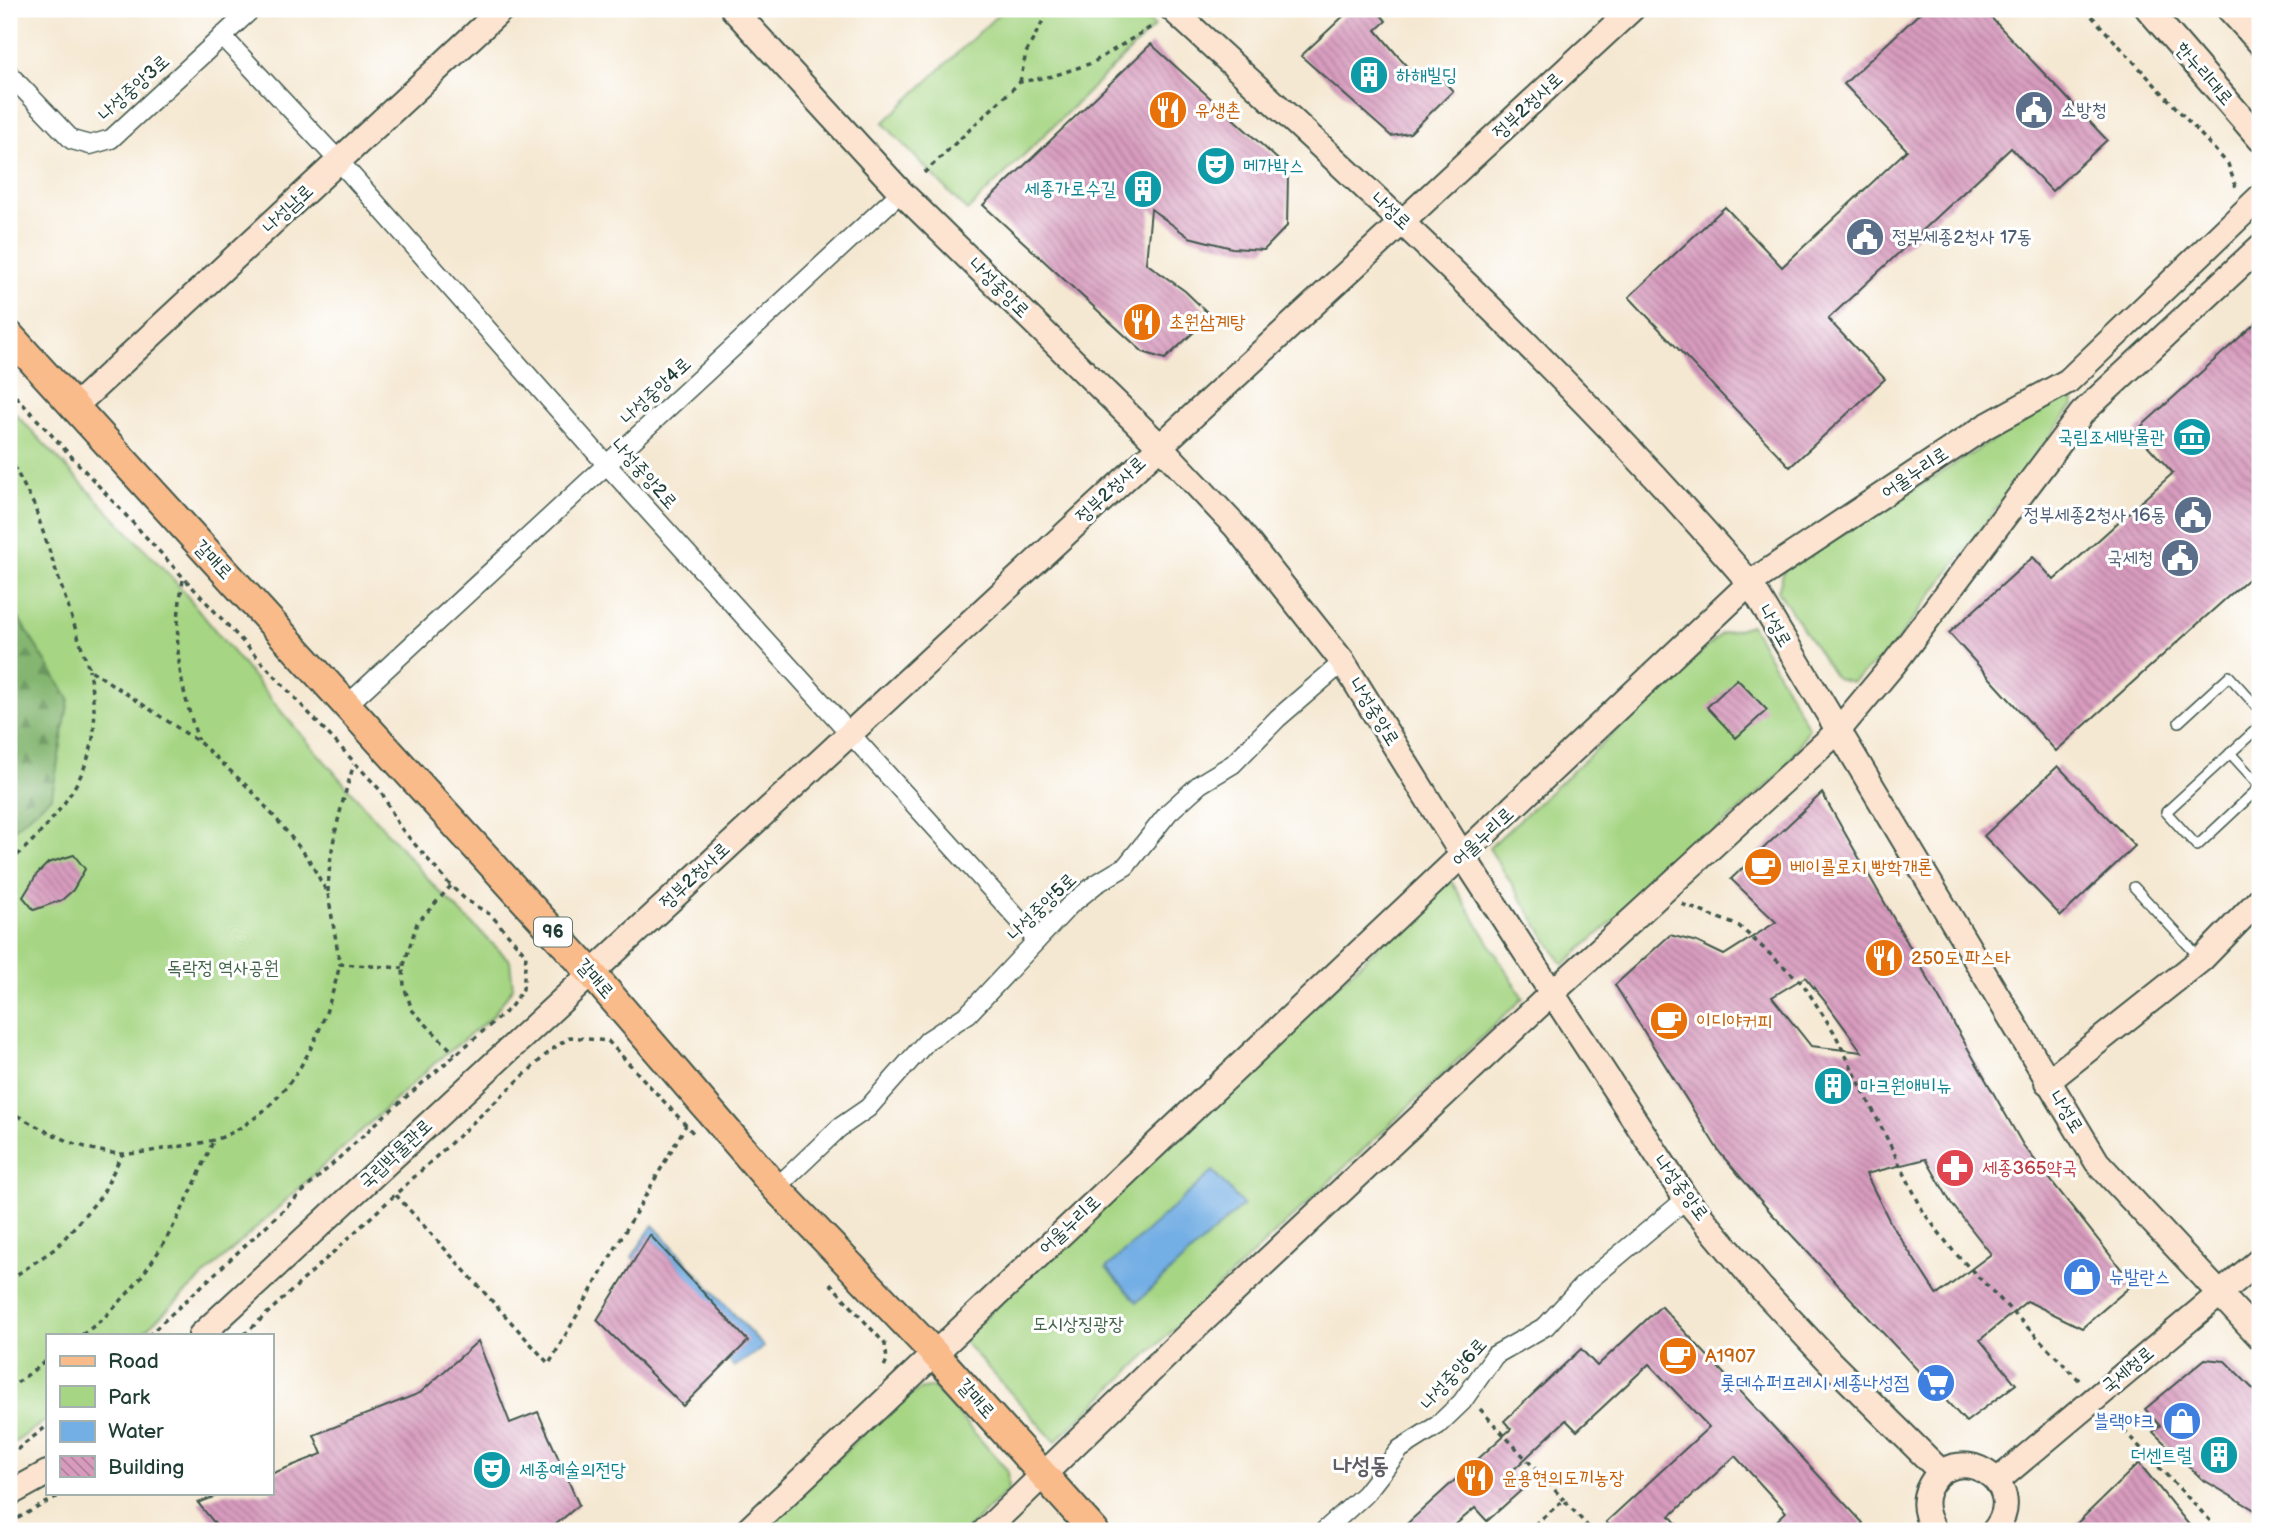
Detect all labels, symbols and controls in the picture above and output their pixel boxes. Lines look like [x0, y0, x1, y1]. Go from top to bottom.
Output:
street label: 한누리대로 [2170, 38, 2238, 110]
street label: 나성중앙3로 [94, 50, 174, 126]
building icon: 하해빌딩 [1348, 54, 1390, 96]
place label: 하해빌딩 [1396, 64, 1457, 87]
street label: 정부2청사로 [1488, 68, 1568, 144]
restaurant icon: 유생촌 [1147, 89, 1189, 131]
public building icon: 소방청 [2013, 89, 2055, 131]
place label: 유생촌 [1195, 99, 1241, 122]
place label: 소방청 [2061, 99, 2107, 122]
theatre icon: 메가박스 [1195, 145, 1237, 187]
place label: 메가박스 [1243, 155, 1304, 178]
building icon: 세종가로수길 [1122, 168, 1164, 210]
place label: 세종가로수길 [1024, 178, 1116, 201]
street label: 나성남로 [258, 180, 318, 238]
street label: 나성로 [1366, 187, 1416, 235]
public building icon: 정부세종2청사 17동 [1844, 216, 1886, 258]
place label: 정부세종2청사 17동 [1892, 226, 2032, 249]
street label: 나성중앙로 [964, 253, 1034, 323]
restaurant icon: 초원삼계탕 [1121, 301, 1163, 343]
place label: 초원삼계탕 [1169, 311, 1246, 334]
street label: 나성중앙4로 [616, 353, 696, 429]
museum icon: 국립조세박물관 [2171, 416, 2213, 458]
place label: 국립조세박물관 [2058, 426, 2165, 449]
street label: 나성중앙2로 [606, 434, 682, 514]
street label: 어울누리로 [1877, 442, 1953, 504]
street label: 정부2청사로 [1071, 452, 1151, 528]
public building icon: 정부세종2청사 16동 [2172, 494, 2214, 536]
place label: 정부세종2청사 16동 [2024, 504, 2166, 527]
street label: 갈매로 [189, 535, 237, 585]
public building icon: 국세청 [2159, 537, 2201, 579]
place label: 국세청 [2107, 547, 2153, 570]
street label: 나성로 [1754, 600, 1796, 652]
street label: 나성중앙로 [1344, 673, 1404, 751]
street label: 어울누리로 [1447, 803, 1519, 871]
street label: 정부2청사로 [655, 838, 735, 914]
cafe icon: 베이콜로지 빵학개론 [1742, 846, 1784, 888]
place label: 베이콜로지 빵학개론 [1790, 856, 1933, 879]
street label: 나성중앙5로 [1003, 868, 1081, 946]
road number: 96 [534, 917, 572, 946]
restaurant icon: 250도 파스타 [1863, 937, 1905, 979]
place label: 250도 파스타 [1911, 947, 2011, 970]
street label: 갈매로 [571, 954, 619, 1004]
park label: 독락정 역사공원 [167, 957, 279, 980]
cafe icon: 이디야커피 [1648, 1000, 1690, 1042]
place label: 이디야커피 [1696, 1010, 1772, 1033]
building icon: 마크원애비뉴 [1812, 1065, 1854, 1107]
place label: 마크원애비뉴 [1860, 1075, 1952, 1098]
street label: 나성로 [2044, 1086, 2088, 1138]
street label: 국립박물관로 [355, 1114, 437, 1194]
pharmacy icon: 세종365약국 [1934, 1147, 1976, 1189]
street label: 나성중앙로 [1649, 1151, 1713, 1225]
place label: 세종365약국 [1982, 1157, 2077, 1180]
street label: 어울누리로 [1034, 1191, 1106, 1259]
shop icon: 뉴발란스 [2061, 1256, 2103, 1298]
place label: 뉴발란스 [2109, 1266, 2170, 1289]
park label: 도시상징광장 [1032, 1313, 1124, 1336]
legend [46, 1334, 273, 1494]
street label: 나성중앙6로 [1416, 1334, 1492, 1414]
cafe icon: A1907 [1657, 1335, 1699, 1377]
street label: 국세청로 [2097, 1342, 2159, 1398]
place label: A1907 [1705, 1345, 1756, 1368]
text: Road [108, 1349, 159, 1374]
supermarket icon: 롯데슈퍼프레시 세종나성점 [1915, 1362, 1957, 1404]
place label: 롯데슈퍼프레시 세종나성점 [1720, 1372, 1909, 1395]
street label: 갈매로 [952, 1374, 1000, 1424]
text: Park [108, 1385, 151, 1410]
shop icon: 블랙야크 [2161, 1400, 2203, 1442]
place label: 블랙야크 [2094, 1410, 2155, 1433]
text: Water [108, 1419, 164, 1444]
building icon: 더센트럴 [2198, 1434, 2240, 1476]
place label: 더센트럴 [2131, 1444, 2192, 1467]
theatre icon: 세종예술의전당 [471, 1449, 513, 1491]
district label: 나성동 [1333, 1452, 1389, 1480]
text: Building [108, 1455, 184, 1480]
restaurant icon: 윤용현의도끼농장 [1454, 1457, 1496, 1499]
place label: 세종예술의전당 [519, 1459, 626, 1482]
place label: 윤용현의도끼농장 [1502, 1467, 1624, 1490]

